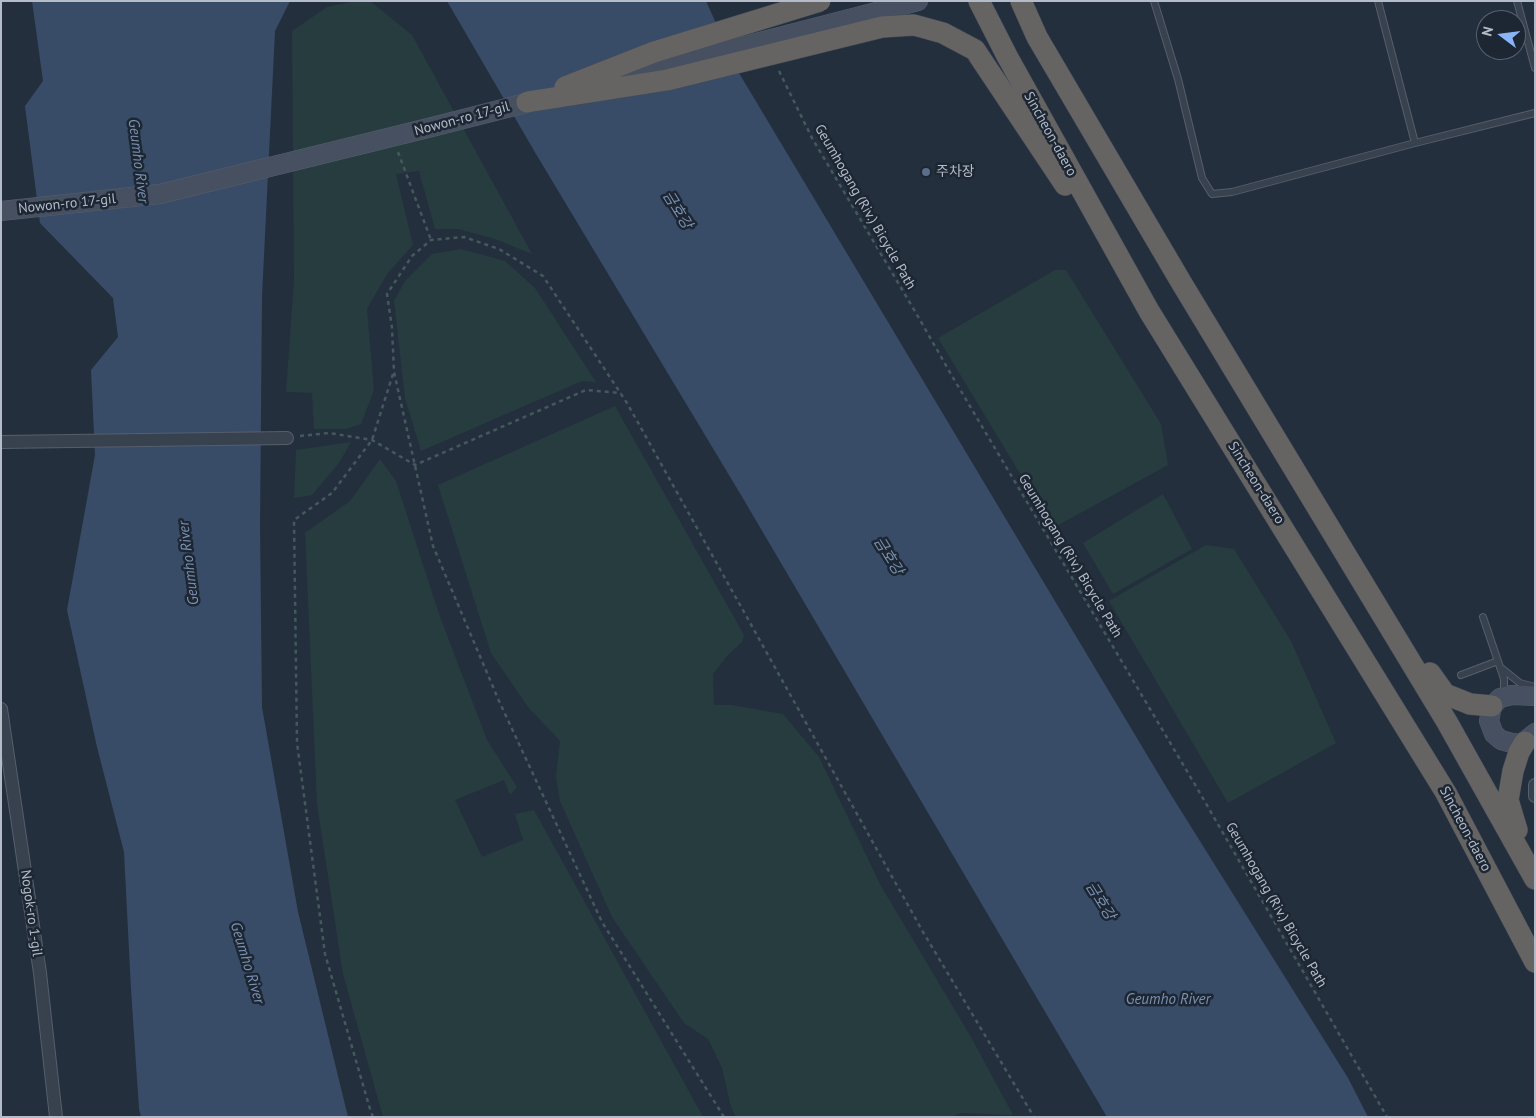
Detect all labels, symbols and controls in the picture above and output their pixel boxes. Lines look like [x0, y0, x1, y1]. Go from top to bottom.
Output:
north arrow [1476, 10, 1526, 60]
text: N [1478, 25, 1497, 38]
street label: Sincheon-daero [1020, 89, 1080, 179]
street label: Nowon-ro 17-gil [413, 98, 511, 140]
water label: Geumho River [124, 118, 152, 204]
street label: Geumhogang (Riv.) Bicycle Path [811, 121, 919, 293]
place label: 주차장 [936, 164, 975, 180]
marker: 주차장 [920, 166, 932, 178]
water label: 금호강 [658, 188, 696, 232]
street label: Nowon-ro 17-gil [17, 191, 117, 217]
street label: Sincheon-daero [1224, 439, 1288, 527]
street label: Geumhogang (Riv.) Bicycle Path [1014, 471, 1126, 641]
water label: Geumho River [175, 520, 203, 606]
water label: 금호강 [869, 534, 907, 578]
street label: Sincheon-daero [1436, 784, 1494, 874]
street label: Geumhogang (Riv.) Bicycle Path [1222, 819, 1330, 991]
street label: Nogok-ro 1-gil [17, 869, 45, 957]
water label: 금호강 [1081, 879, 1119, 923]
water label: Geumho River [226, 920, 268, 1006]
water label: Geumho River [1126, 991, 1210, 1009]

